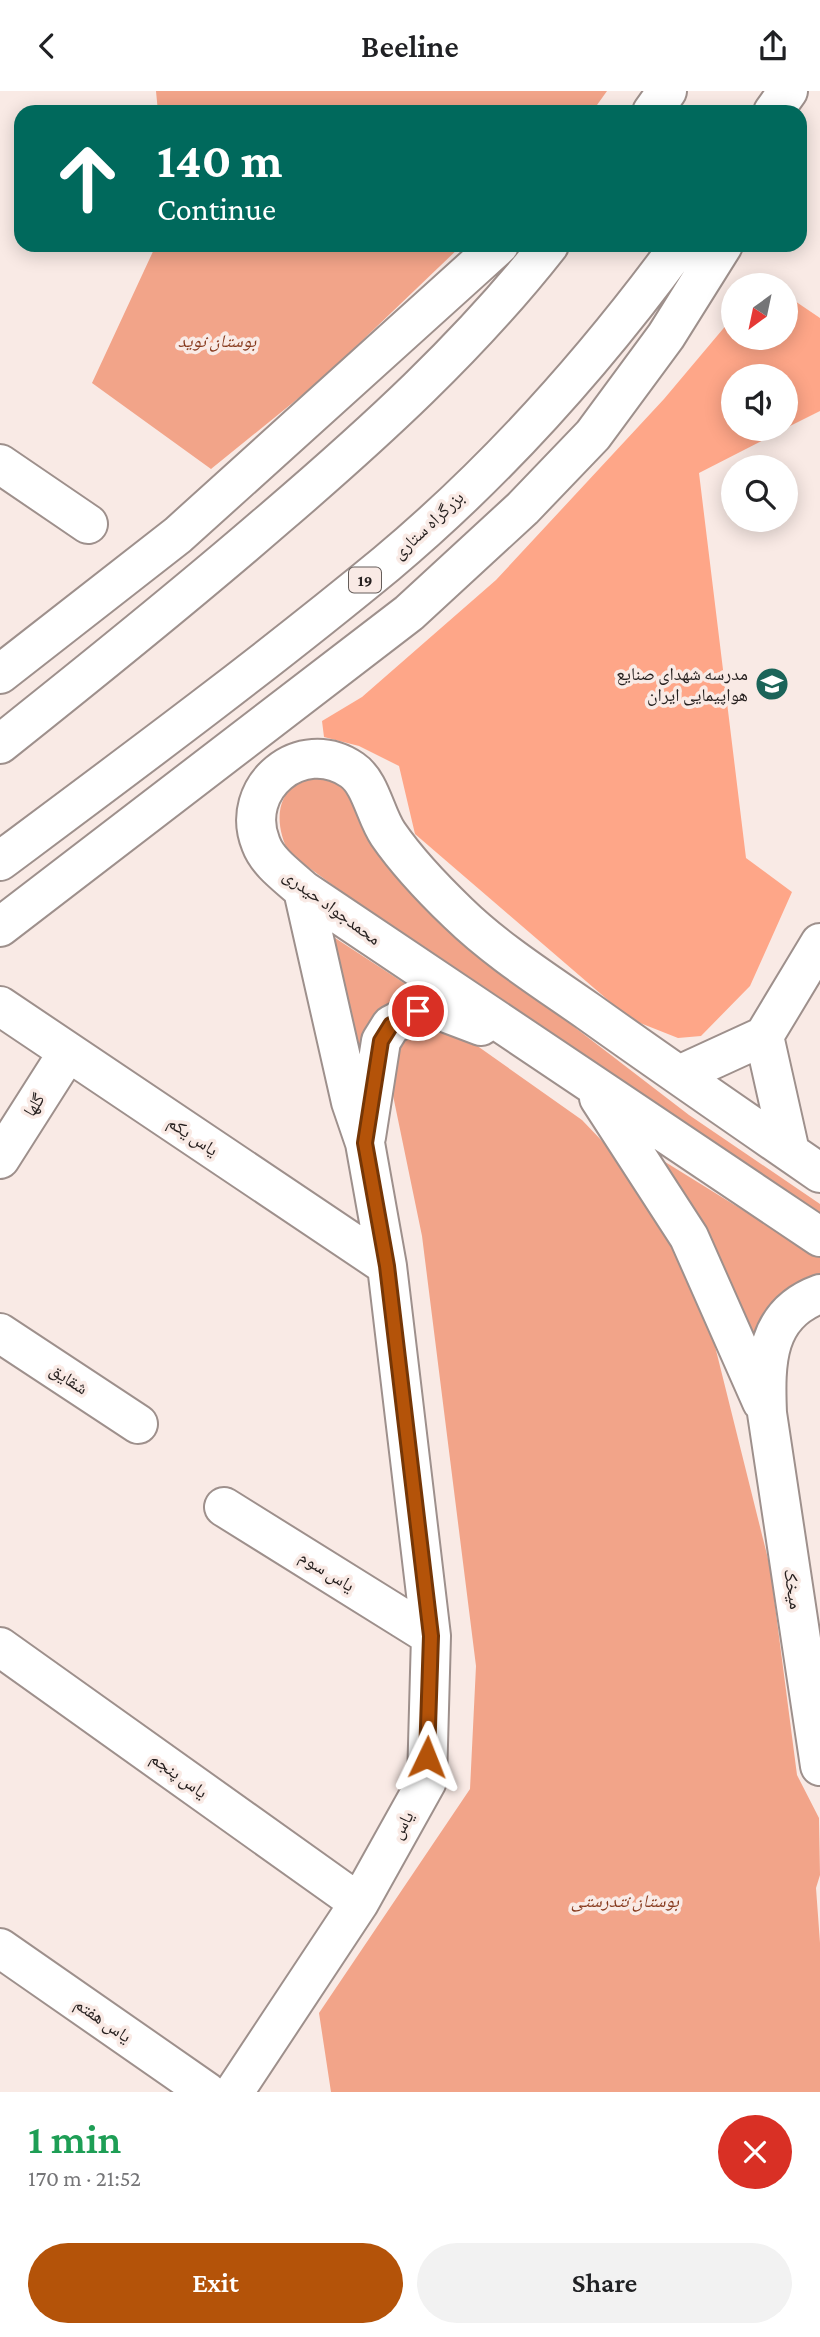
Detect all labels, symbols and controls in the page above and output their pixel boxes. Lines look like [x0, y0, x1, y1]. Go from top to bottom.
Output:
icon: back [28, 27, 66, 65]
icon: share [754, 27, 792, 65]
text: Beeline [361, 28, 459, 64]
icon: ahead [42, 133, 133, 224]
text: 140 m [157, 133, 282, 188]
text: Continue [157, 191, 276, 227]
north arrow [721, 273, 798, 350]
map controls [721, 273, 798, 532]
park label: بوستان نوید [178, 331, 257, 352]
button: sound [721, 364, 798, 441]
button: search [721, 455, 798, 532]
street label: بزرگراه ستاری [388, 487, 468, 564]
road number: 19 [349, 567, 381, 593]
place label: مدرسه شهدای صنایع هواپیمایی ایران [616, 664, 748, 706]
school or university icon: مدرسه شهدای صنایع هواپیمایی ایران [753, 665, 791, 703]
street label: محمدجواد حیدری [279, 865, 385, 950]
pin [388, 981, 448, 1041]
icon: arrive [399, 992, 437, 1030]
street label: گلها [19, 1089, 49, 1120]
street label: یاس یکم [163, 1112, 222, 1162]
street label: شقایق [46, 1359, 92, 1399]
street label: یاس سوم [295, 1546, 358, 1597]
street label: میخک [780, 1567, 806, 1611]
position arrow [390, 1720, 464, 1794]
street label: یاس پنجم [146, 1748, 211, 1804]
street label: یاس [386, 1807, 419, 1843]
park label: بوستان نتدرستی [571, 1891, 680, 1912]
street label: یاس هفتم [70, 1993, 135, 2048]
text: 1 min [28, 2115, 121, 2162]
button: close [718, 2115, 792, 2189]
text: 170 m · 21:52 [28, 2165, 141, 2191]
button: Exit [28, 2243, 403, 2323]
button: Share [417, 2243, 792, 2323]

